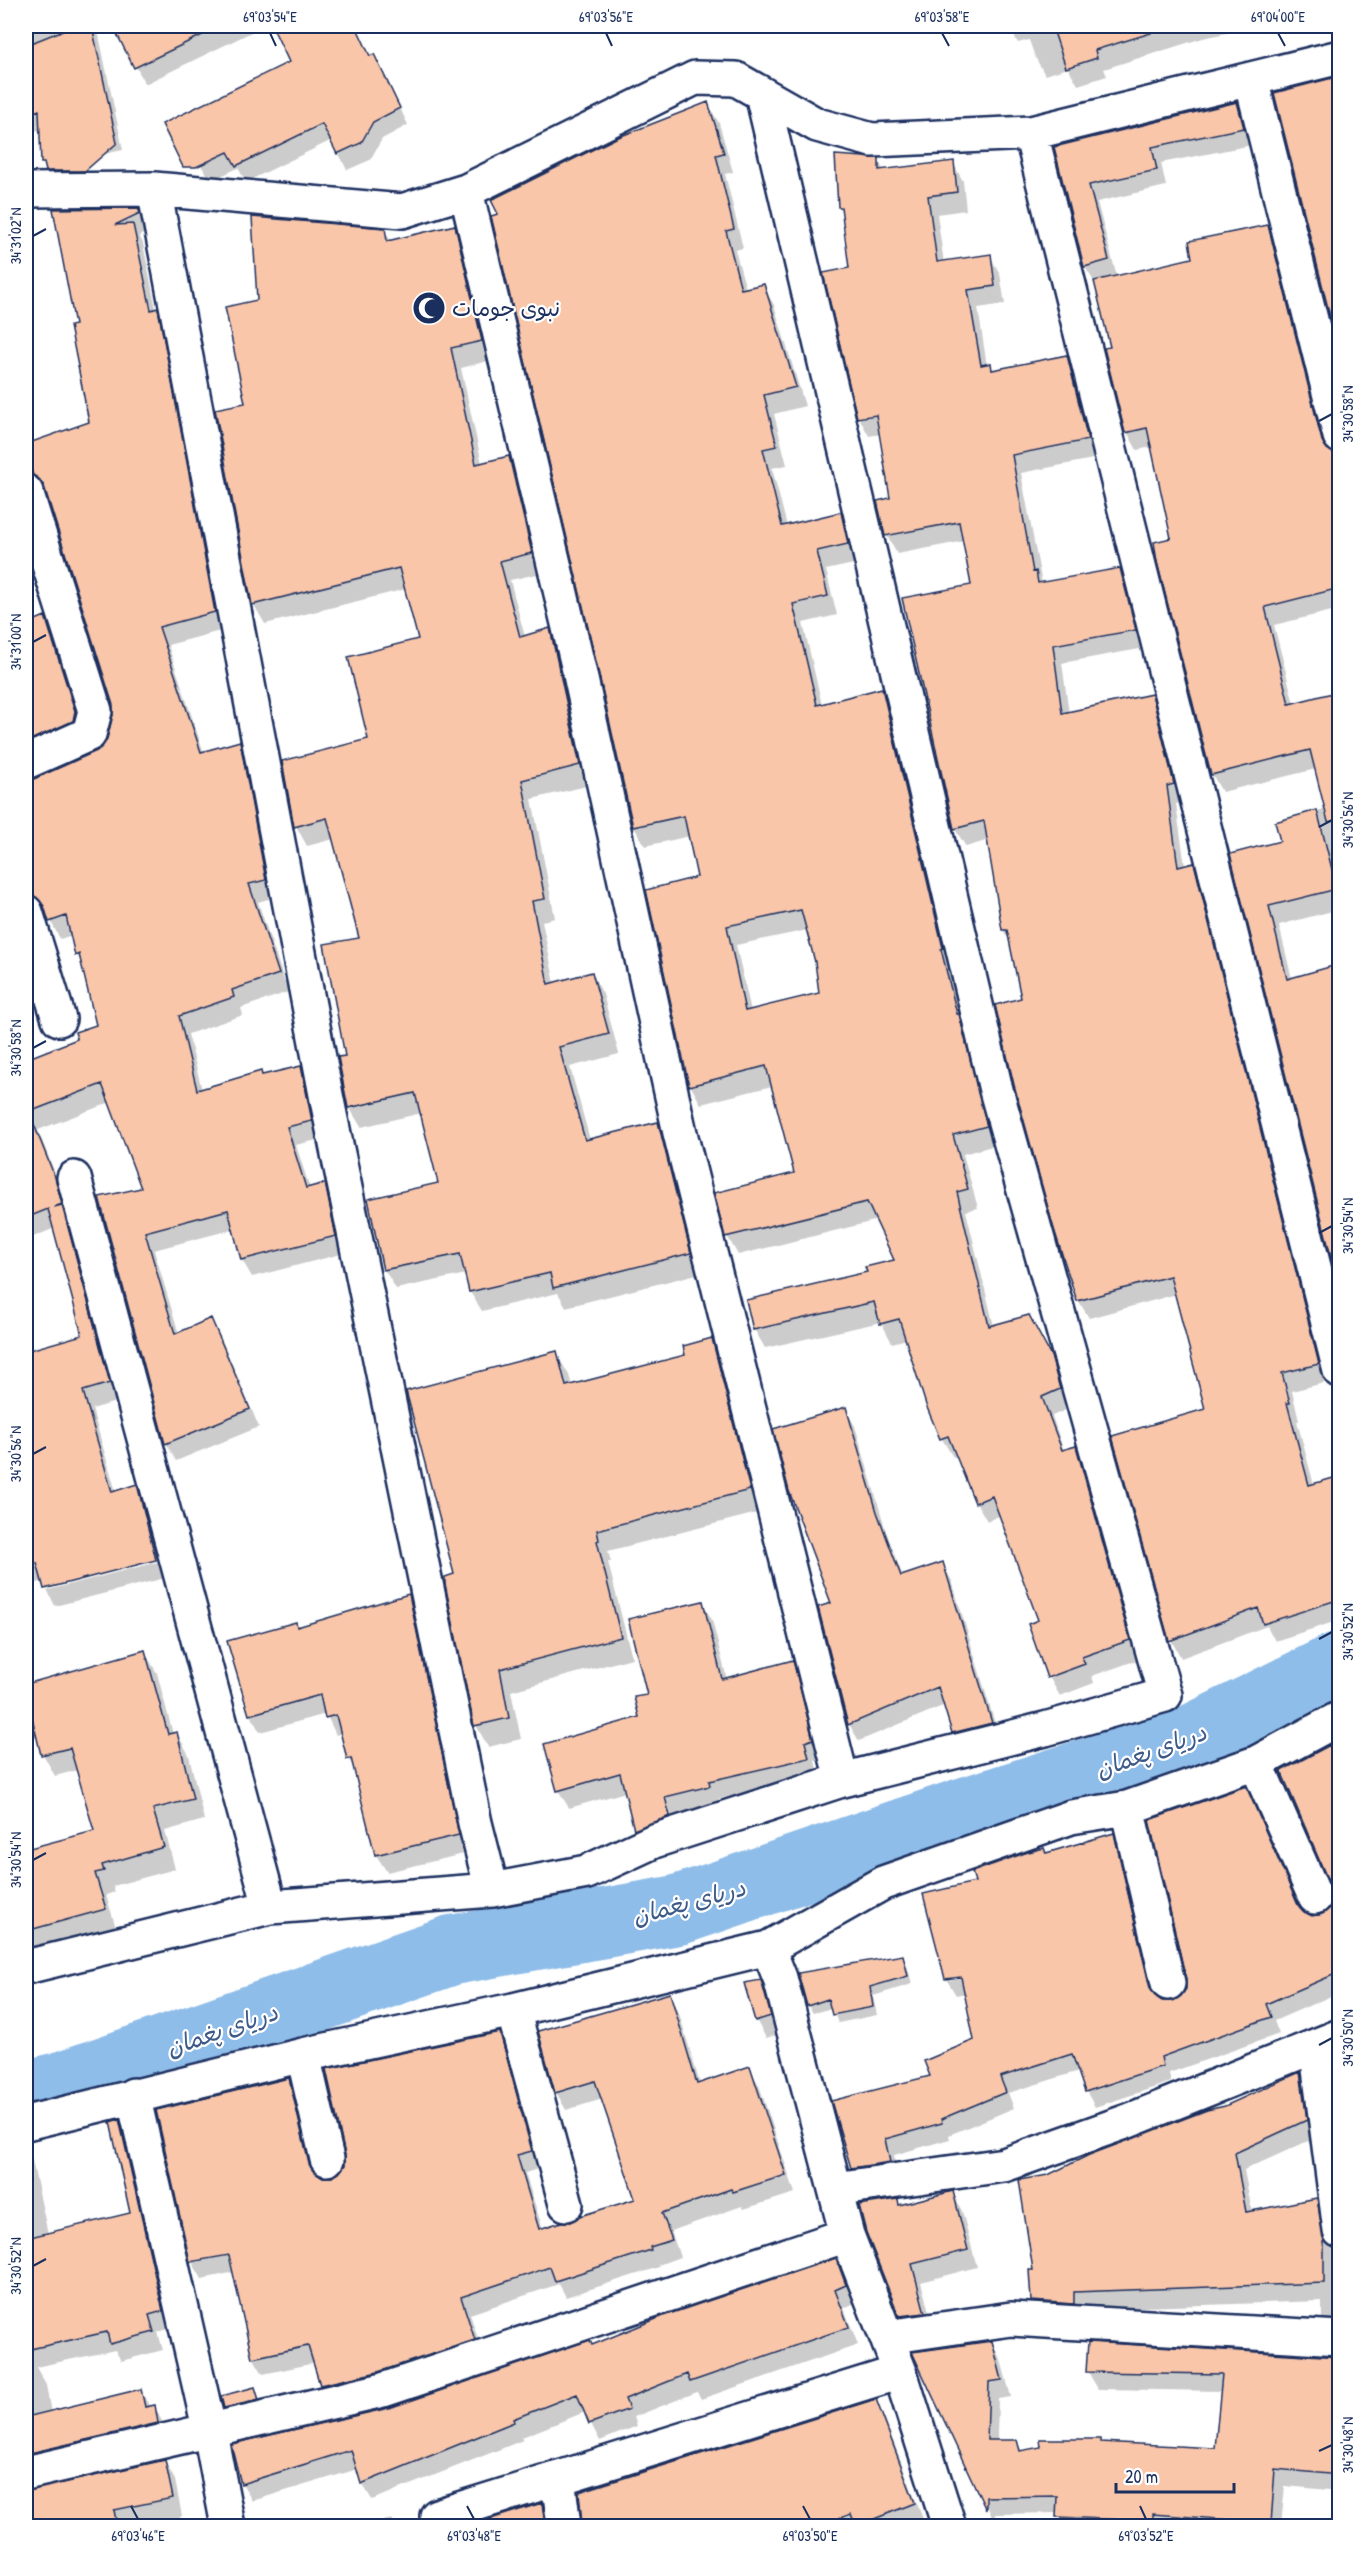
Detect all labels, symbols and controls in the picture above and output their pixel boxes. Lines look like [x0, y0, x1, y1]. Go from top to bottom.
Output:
text: 69°03'54"E [243, 6, 297, 27]
text: 69°03'56"E [579, 6, 634, 27]
text: 69°03'58"E [915, 6, 970, 27]
text: 69°04'00"E [1251, 6, 1306, 27]
text: 34°31'02"N [5, 208, 26, 264]
mosque icon: نبوی جومات [411, 290, 447, 326]
place label: نبوی جومات [452, 293, 560, 323]
text: 34°30'58"N [1337, 385, 1358, 443]
text: 34°31'00"N [5, 614, 26, 670]
text: 34°30'56"N [1337, 792, 1358, 848]
text: 34°30'58"N [5, 1019, 26, 1077]
text: 34°30'54"N [1337, 1198, 1358, 1254]
text: 34°30'56"N [5, 1426, 26, 1482]
text: 34°30'52"N [1337, 1603, 1358, 1661]
water label: دریای پغمان [1091, 1715, 1211, 1785]
text: 34°30'54"N [5, 1832, 26, 1888]
water label: دریای پغمان [629, 1870, 749, 1932]
water label: دریای پغمان [162, 1995, 282, 2063]
text: 34°30'50"N [1337, 2009, 1358, 2067]
text: 34°30'52"N [5, 2237, 26, 2295]
text: 34°30'48"N [1337, 2417, 1358, 2473]
scale bar [1116, 2456, 1234, 2494]
text: 20 m [1125, 2464, 1158, 2489]
text: 69°03'46"E [111, 2525, 165, 2546]
text: 69°03'48"E [447, 2525, 501, 2546]
text: 69°03'50"E [782, 2525, 838, 2546]
text: 69°03'52"E [1118, 2525, 1174, 2546]

